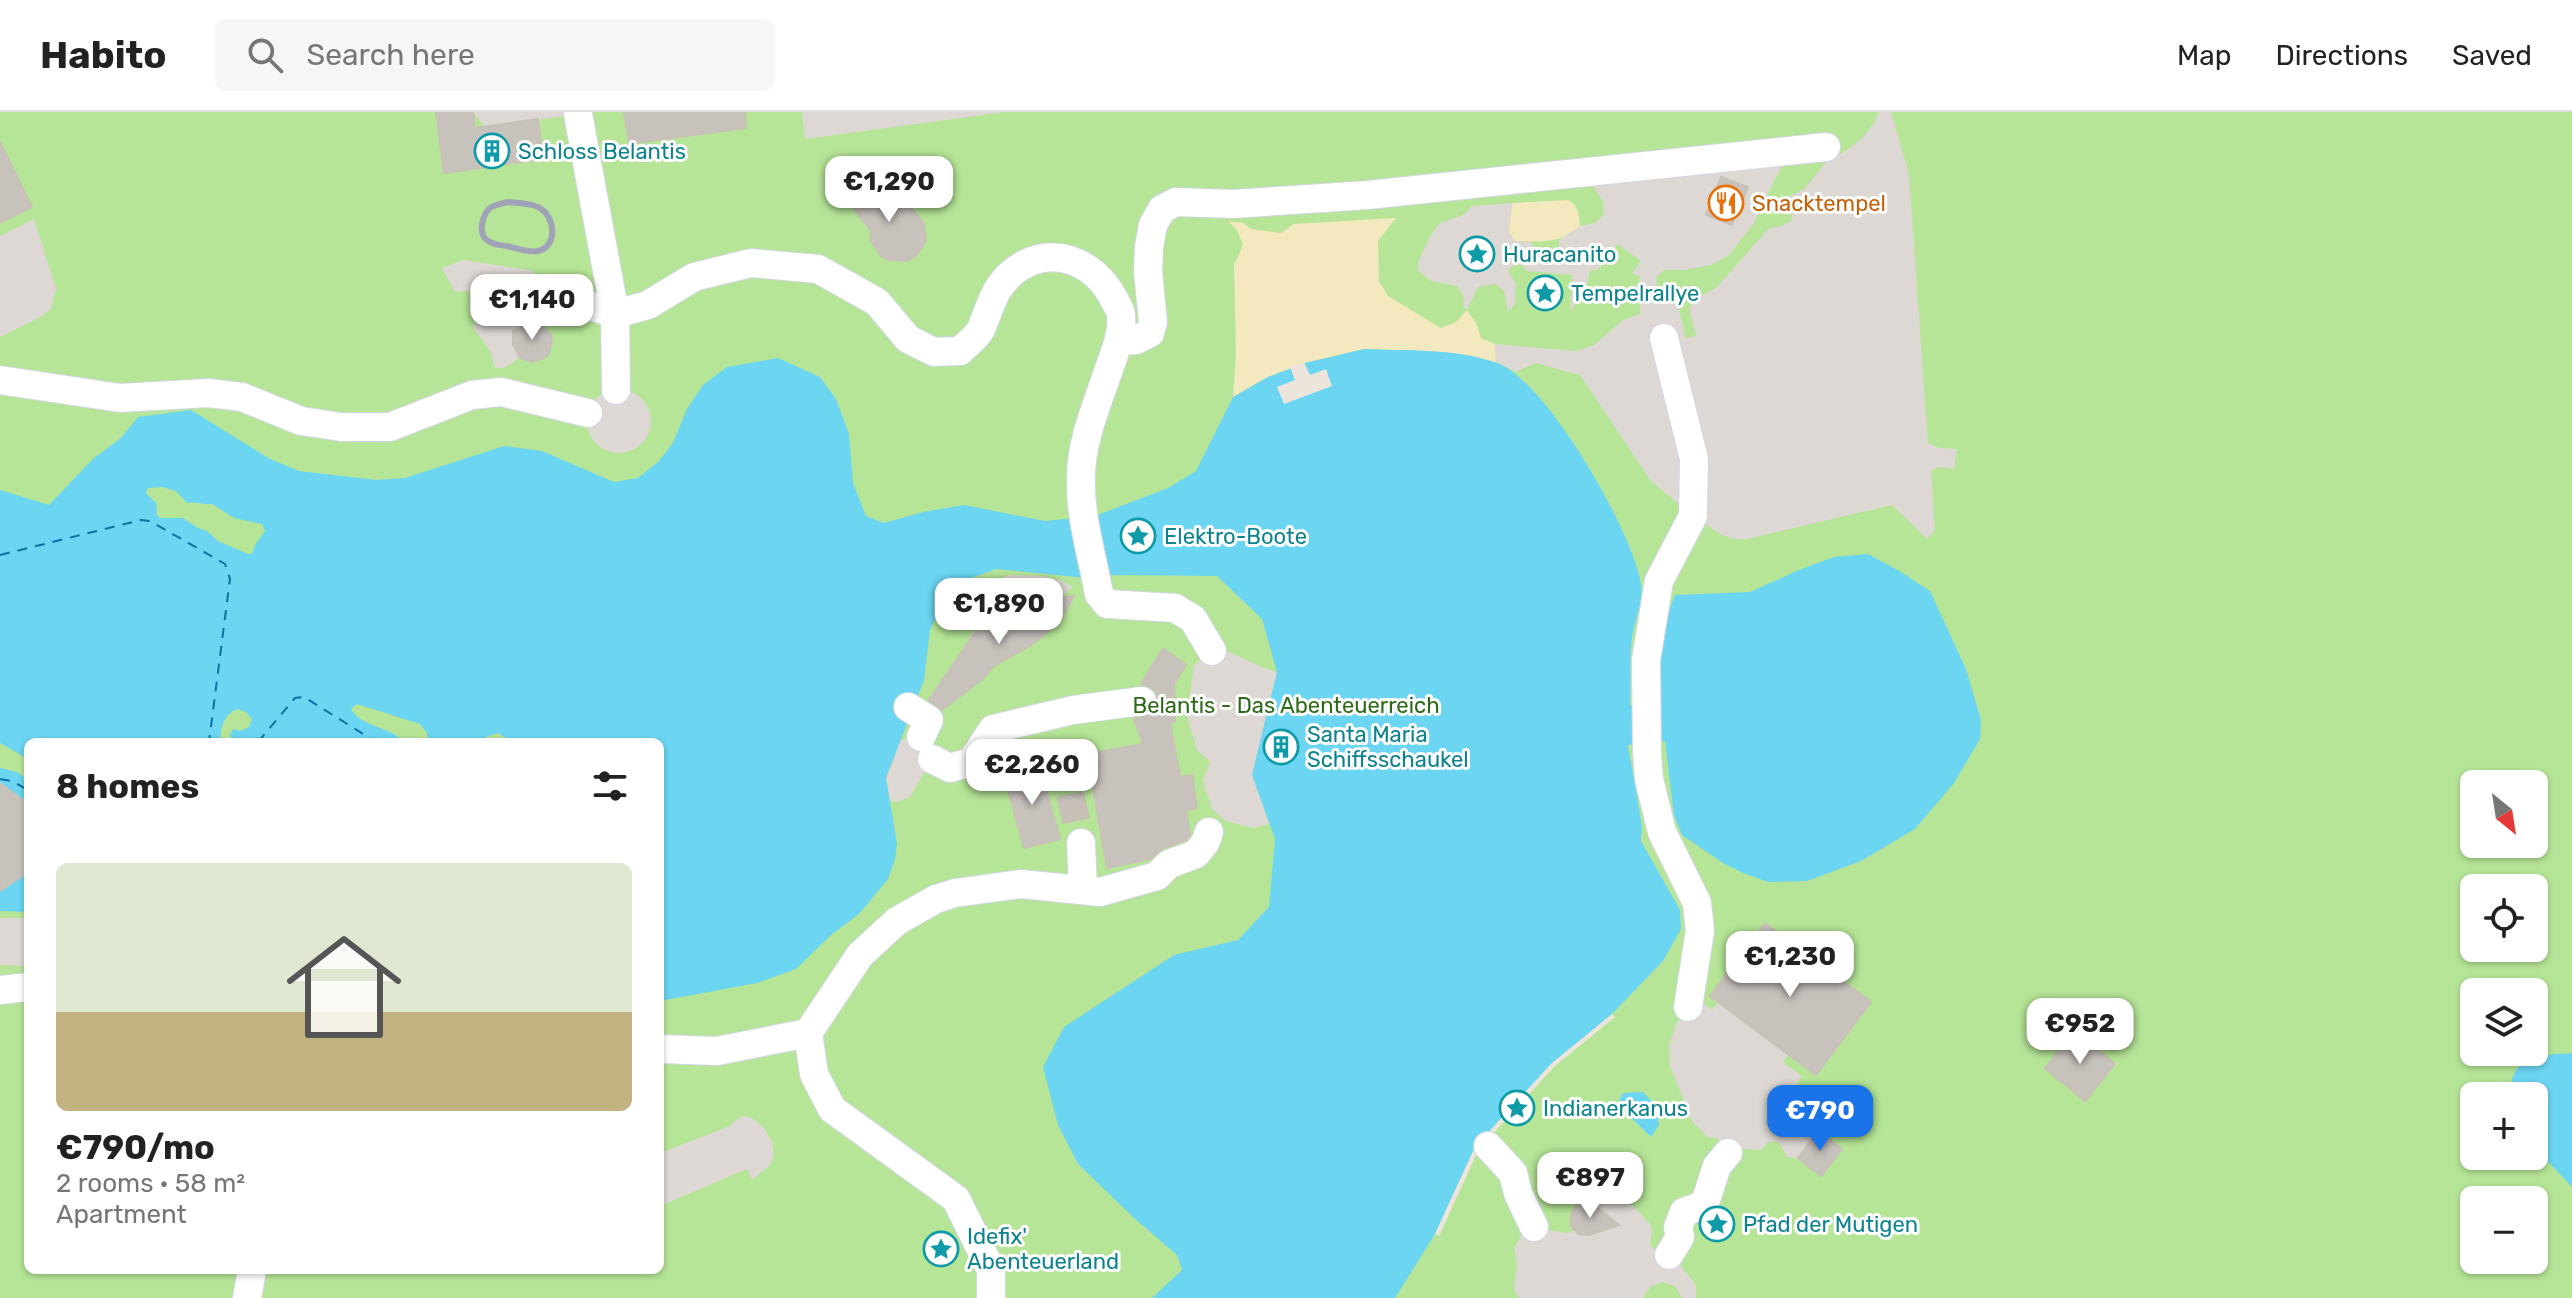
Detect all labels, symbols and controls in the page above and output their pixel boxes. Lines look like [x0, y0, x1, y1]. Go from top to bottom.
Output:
search box [215, 19, 775, 91]
text: Habito [40, 32, 167, 78]
icon: search [243, 33, 287, 77]
text: Search here [307, 37, 475, 73]
text: Map [2177, 39, 2231, 72]
text: Directions [2275, 39, 2408, 72]
text: Saved [2452, 39, 2532, 72]
building icon: Schloss Belantis [473, 132, 511, 170]
place label: Schloss Belantis [518, 138, 686, 165]
pin: €1,290 [824, 156, 954, 224]
text: €1,290 [843, 166, 935, 197]
restaurant icon: Snacktempel [1707, 184, 1745, 222]
place label: Snacktempel [1752, 190, 1886, 217]
place icon: Huracanito [1458, 235, 1496, 273]
place label: Huracanito [1503, 241, 1616, 268]
pin: €1,140 [467, 274, 597, 342]
place icon: Tempelrallye [1526, 274, 1564, 312]
place label: Tempelrallye [1571, 280, 1699, 307]
text: €1,140 [488, 284, 576, 315]
place icon: Elektro-Boote [1119, 517, 1157, 555]
place label: Elektro-Boote [1164, 523, 1307, 550]
pin: €1,890 [934, 578, 1064, 646]
text: €1,890 [953, 588, 1045, 619]
park label: Belantis - Das Abenteuerreich [1132, 692, 1440, 719]
place label: Santa Maria Schiffsschaukel [1307, 721, 1469, 773]
building icon: Santa Maria Schiffsschaukel [1262, 728, 1300, 766]
pin: €2,260 [967, 739, 1097, 807]
text: €2,260 [984, 749, 1080, 780]
icon: filters [588, 764, 632, 808]
text: 8 homes [56, 766, 199, 807]
north arrow [2460, 770, 2548, 858]
map controls [2460, 770, 2548, 1274]
button: locate [2460, 874, 2548, 962]
icon: home [272, 915, 416, 1059]
pin: €1,230 [1725, 931, 1855, 999]
text: €1,230 [1744, 941, 1836, 972]
button: layers [2460, 978, 2548, 1066]
pin: €952 [2033, 998, 2127, 1066]
text: €952 [2045, 1008, 2115, 1039]
button: + [2460, 1082, 2548, 1170]
pin: €790 [1773, 1085, 1867, 1153]
place icon: Indianerkanus [1498, 1089, 1536, 1127]
place label: Indianerkanus [1543, 1095, 1688, 1122]
text: €790 [1785, 1095, 1855, 1126]
text: €790/mo [56, 1127, 215, 1168]
pin: €897 [1543, 1152, 1637, 1220]
text: €897 [1555, 1162, 1625, 1193]
text: 2 rooms · 58 m² [56, 1168, 245, 1199]
button: − [2460, 1186, 2548, 1274]
text: Apartment [56, 1199, 187, 1230]
place icon: Pfad der Mutigen [1698, 1205, 1736, 1243]
place label: Pfad der Mutigen [1743, 1211, 1918, 1238]
place label: Idefix' Abenteuerland [967, 1223, 1119, 1275]
place icon: Idefix' Abenteuerland [922, 1230, 960, 1268]

